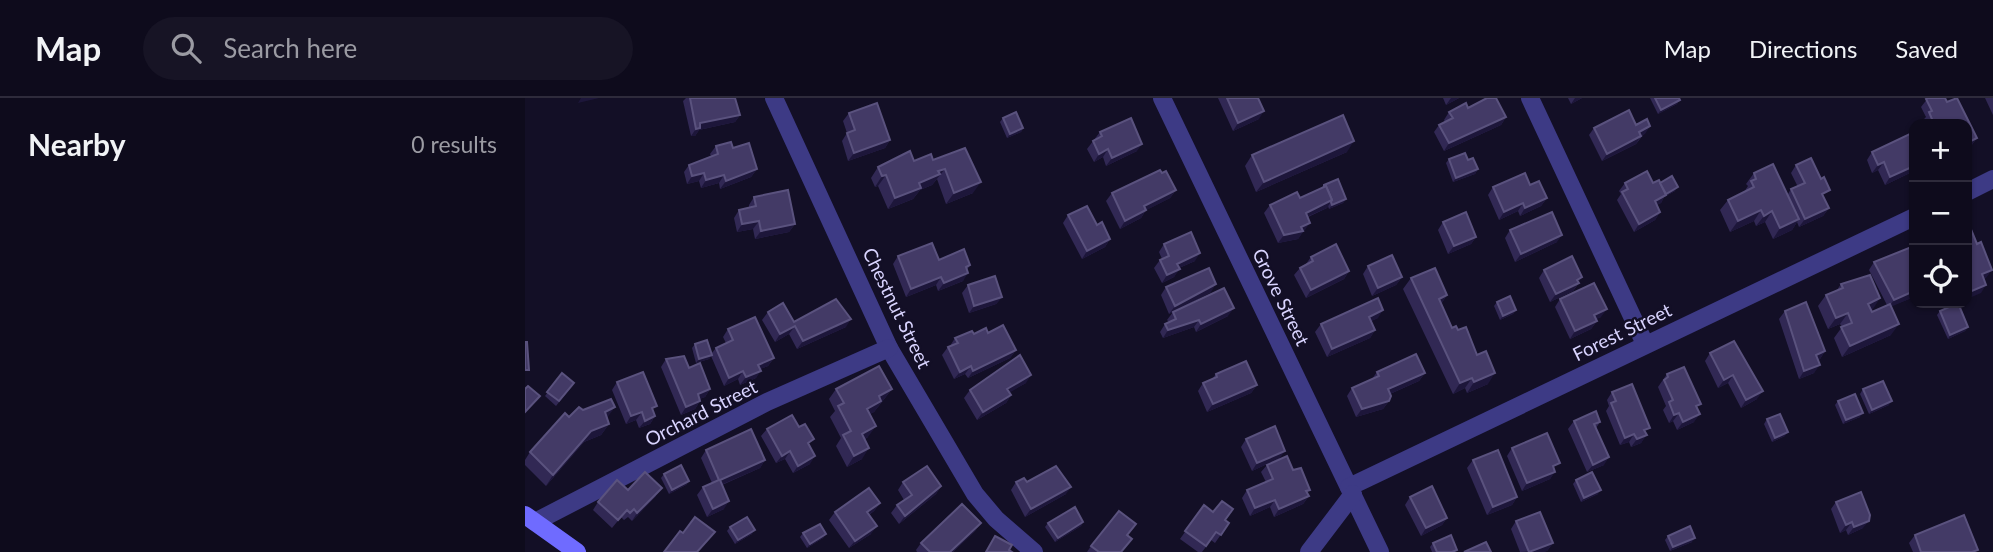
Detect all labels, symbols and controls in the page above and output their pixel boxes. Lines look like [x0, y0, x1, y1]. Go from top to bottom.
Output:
search box [143, 17, 633, 80]
text: Map [35, 28, 101, 68]
icon: search [167, 29, 205, 67]
text: Search here [223, 32, 357, 64]
text: Map [1664, 34, 1711, 63]
text: Directions [1749, 34, 1857, 63]
text: Saved [1895, 34, 1958, 63]
map controls [1909, 119, 1972, 308]
button: + [1909, 119, 1972, 182]
text: Nearby [28, 126, 126, 162]
text: 0 results [411, 130, 497, 158]
button: − [1909, 182, 1972, 245]
street label: Chestnut Street [858, 244, 937, 372]
street label: Grove Street [1248, 244, 1315, 349]
button: locate [1909, 245, 1972, 308]
street label: Forest Street [1569, 298, 1675, 365]
street label: Orchard Street [641, 374, 761, 451]

